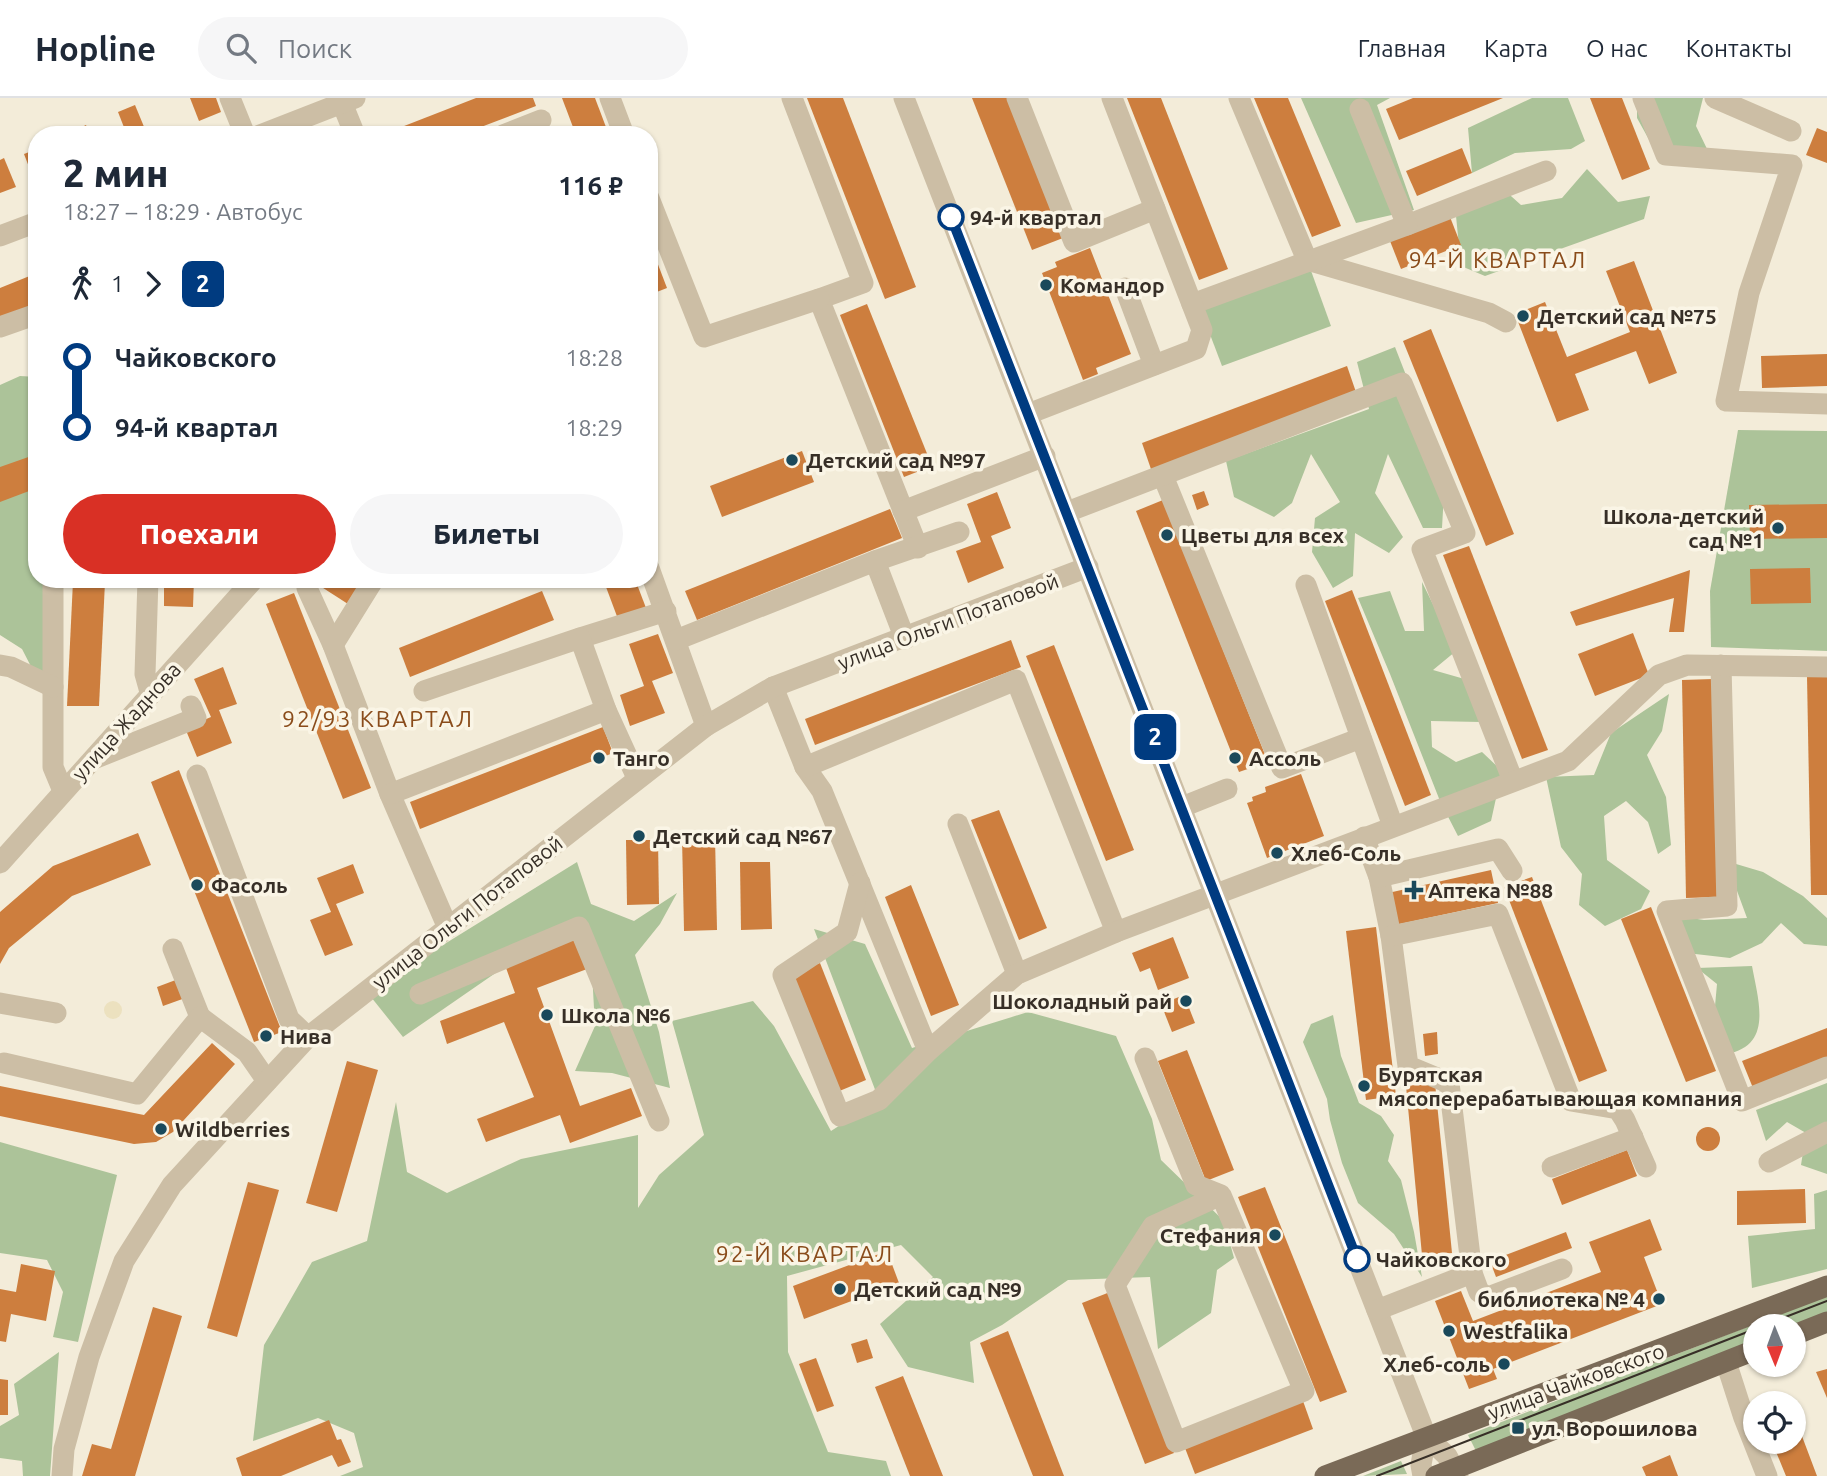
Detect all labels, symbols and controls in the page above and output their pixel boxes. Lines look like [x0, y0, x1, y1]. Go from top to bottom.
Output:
search box [198, 17, 688, 80]
icon: search [222, 29, 260, 67]
text: Hopline [35, 30, 156, 67]
text: Поиск [278, 34, 352, 63]
text: Главная [1358, 35, 1446, 62]
text: Карта [1484, 35, 1548, 62]
text: О нас [1586, 35, 1648, 62]
text: Контакты [1686, 35, 1792, 62]
text: 2 мин [63, 152, 169, 194]
text: 116 ₽ [558, 171, 623, 200]
text: 18:27 – 18:29 · Автобус [63, 199, 303, 224]
marker: 94-й квартал [938, 204, 964, 230]
place label: 94-й квартал [970, 205, 1102, 229]
district label: 94-Й КВАРТАЛ [1409, 247, 1587, 272]
icon: walk [63, 265, 101, 303]
icon: forward [134, 265, 172, 303]
text: 2 [196, 270, 210, 297]
text: 1 [111, 271, 124, 296]
place label: Командор [1060, 273, 1165, 297]
marker: Командор [1038, 277, 1054, 293]
place label: Детский сад №75 [1537, 304, 1717, 328]
marker: Детский сад №75 [1515, 308, 1531, 324]
text: Чайковского [115, 343, 277, 372]
text: 18:28 [565, 345, 623, 370]
text: 94-й квартал [115, 413, 278, 442]
text: 18:29 [565, 415, 623, 440]
place label: Детский сад №97 [806, 448, 986, 472]
marker: Детский сад №97 [784, 452, 800, 468]
button: Поехали [63, 494, 336, 574]
button: Билеты [350, 494, 623, 574]
place label: Школа-детский сад №1 [1603, 504, 1764, 552]
marker: Школа-детский сад №1 [1770, 520, 1786, 536]
place label: Цветы для всех [1181, 523, 1345, 547]
marker: Цветы для всех [1159, 527, 1175, 543]
street label: улица Ольги Потаповой [834, 568, 1062, 674]
street label: улица Жаднова [67, 657, 185, 785]
district label: 92/93 КВАРТАЛ [282, 706, 474, 731]
line badge: 2 [1132, 714, 1178, 760]
text: 2 [1148, 723, 1162, 750]
place label: Танго [613, 746, 670, 770]
place label: Ассоль [1249, 746, 1321, 770]
marker: Танго [591, 750, 607, 766]
marker: Ассоль [1227, 750, 1243, 766]
place label: Детский сад №67 [653, 824, 833, 848]
marker: Детский сад №67 [631, 828, 647, 844]
street label: улица Ольги Потаповой [367, 830, 567, 994]
place label: Хлеб-Соль [1291, 841, 1401, 865]
marker: Хлеб-Соль [1269, 845, 1285, 861]
place label: Фасоль [211, 873, 288, 897]
marker: Фасоль [189, 877, 205, 893]
place label: Аптека №88 [1428, 878, 1553, 902]
marker: Аптека №88 [1406, 882, 1422, 898]
place label: Шоколадный рай [992, 989, 1172, 1013]
marker: Шоколадный рай [1178, 993, 1194, 1009]
place label: Школа №6 [561, 1003, 671, 1027]
marker: Школа №6 [539, 1007, 555, 1023]
place label: Нива [280, 1024, 332, 1048]
marker: Нива [258, 1028, 274, 1044]
place label: Бурятская мясоперерабатывающая компания [1378, 1062, 1742, 1110]
marker: Бурятская мясоперерабатывающая компания [1356, 1078, 1372, 1094]
place label: Wildberries [175, 1117, 290, 1141]
marker: Wildberries [153, 1121, 169, 1137]
place label: Стефания [1160, 1223, 1261, 1247]
marker: Стефания [1267, 1227, 1283, 1243]
district label: 92-Й КВАРТАЛ [716, 1241, 894, 1266]
marker: Чайковского [1344, 1246, 1370, 1272]
place label: Чайковского [1376, 1247, 1507, 1271]
place label: Детский сад №9 [854, 1277, 1022, 1301]
marker: Детский сад №9 [832, 1281, 848, 1297]
place label: библиотека № 4 [1478, 1287, 1645, 1311]
marker: библиотека № 4 [1651, 1291, 1667, 1307]
north arrow [1743, 1314, 1806, 1377]
map controls [1743, 1314, 1806, 1454]
place label: Westfalika [1463, 1319, 1568, 1343]
marker: Westfalika [1441, 1323, 1457, 1339]
street label: улица Чайковского [1485, 1338, 1667, 1424]
place label: Хлеб-соль [1383, 1352, 1490, 1376]
marker: Хлеб-соль [1496, 1356, 1512, 1372]
button: locate [1743, 1391, 1806, 1454]
place label: ул. Ворошилова [1532, 1416, 1698, 1440]
marker: ул. Ворошилова [1510, 1420, 1526, 1436]

